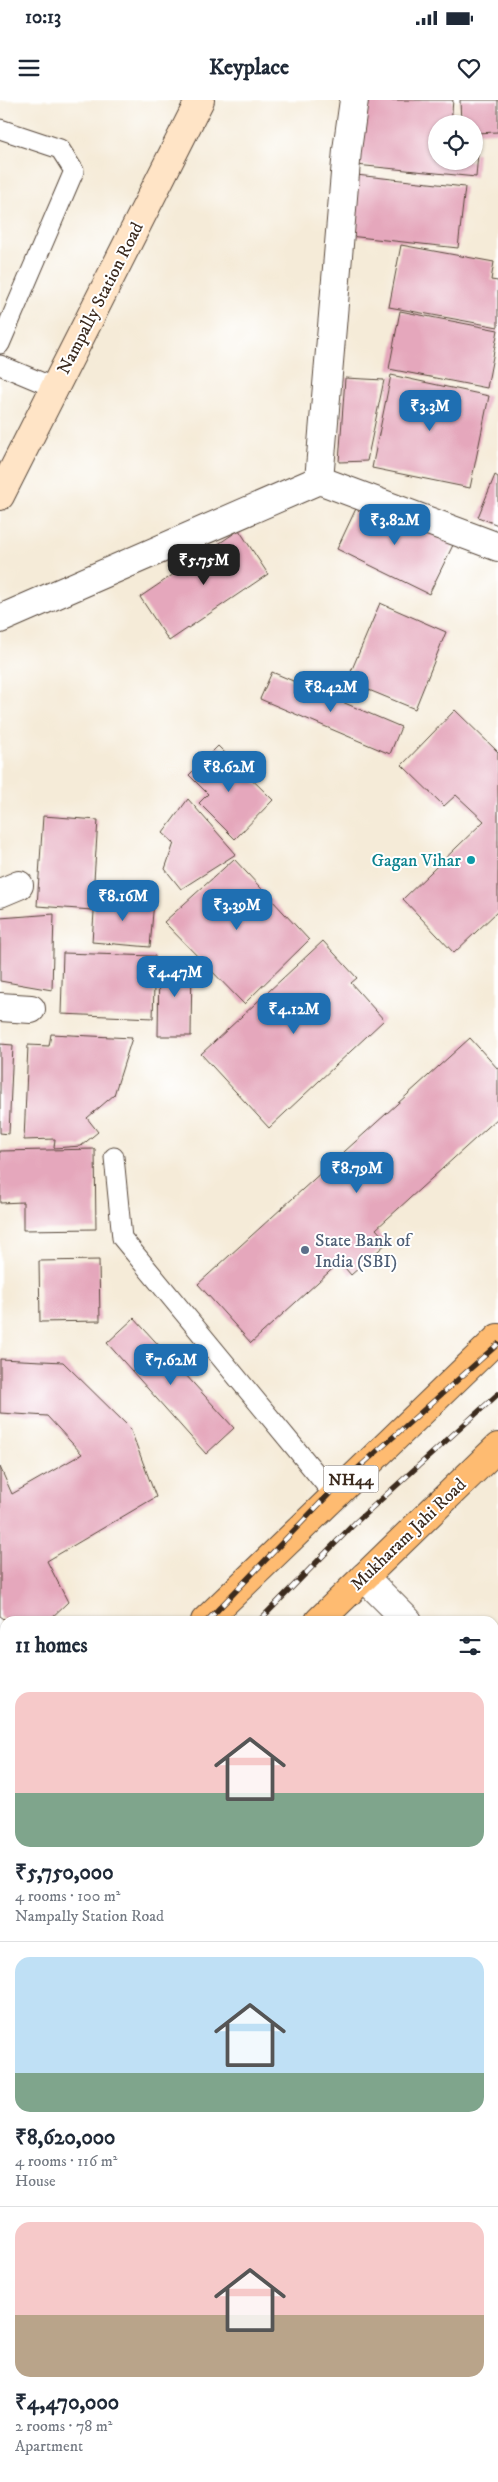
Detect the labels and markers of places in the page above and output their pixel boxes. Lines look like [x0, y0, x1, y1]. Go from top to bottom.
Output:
pin: ₹3.3M [395, 390, 465, 432]
pin: ₹3.82M [354, 504, 436, 546]
pin: ₹5.75M [163, 544, 245, 586]
pin: ₹8.42M [290, 670, 372, 713]
pin: ₹8.62M [188, 750, 270, 793]
place label: Gagan Vihar [371, 850, 461, 872]
marker: Gagan Vihar [465, 854, 477, 866]
pin: ₹8.16M [82, 880, 164, 922]
pin: ₹3.39M [196, 888, 278, 931]
pin: ₹4.47M [134, 956, 216, 998]
pin: ₹4.12M [253, 992, 335, 1035]
pin: ₹8.79M [316, 1152, 398, 1194]
place label: State Bank of India (SBI) [315, 1230, 414, 1273]
marker: State Bank of India (SBI) [299, 1244, 311, 1256]
pin: ₹7.62M [130, 1344, 212, 1386]

